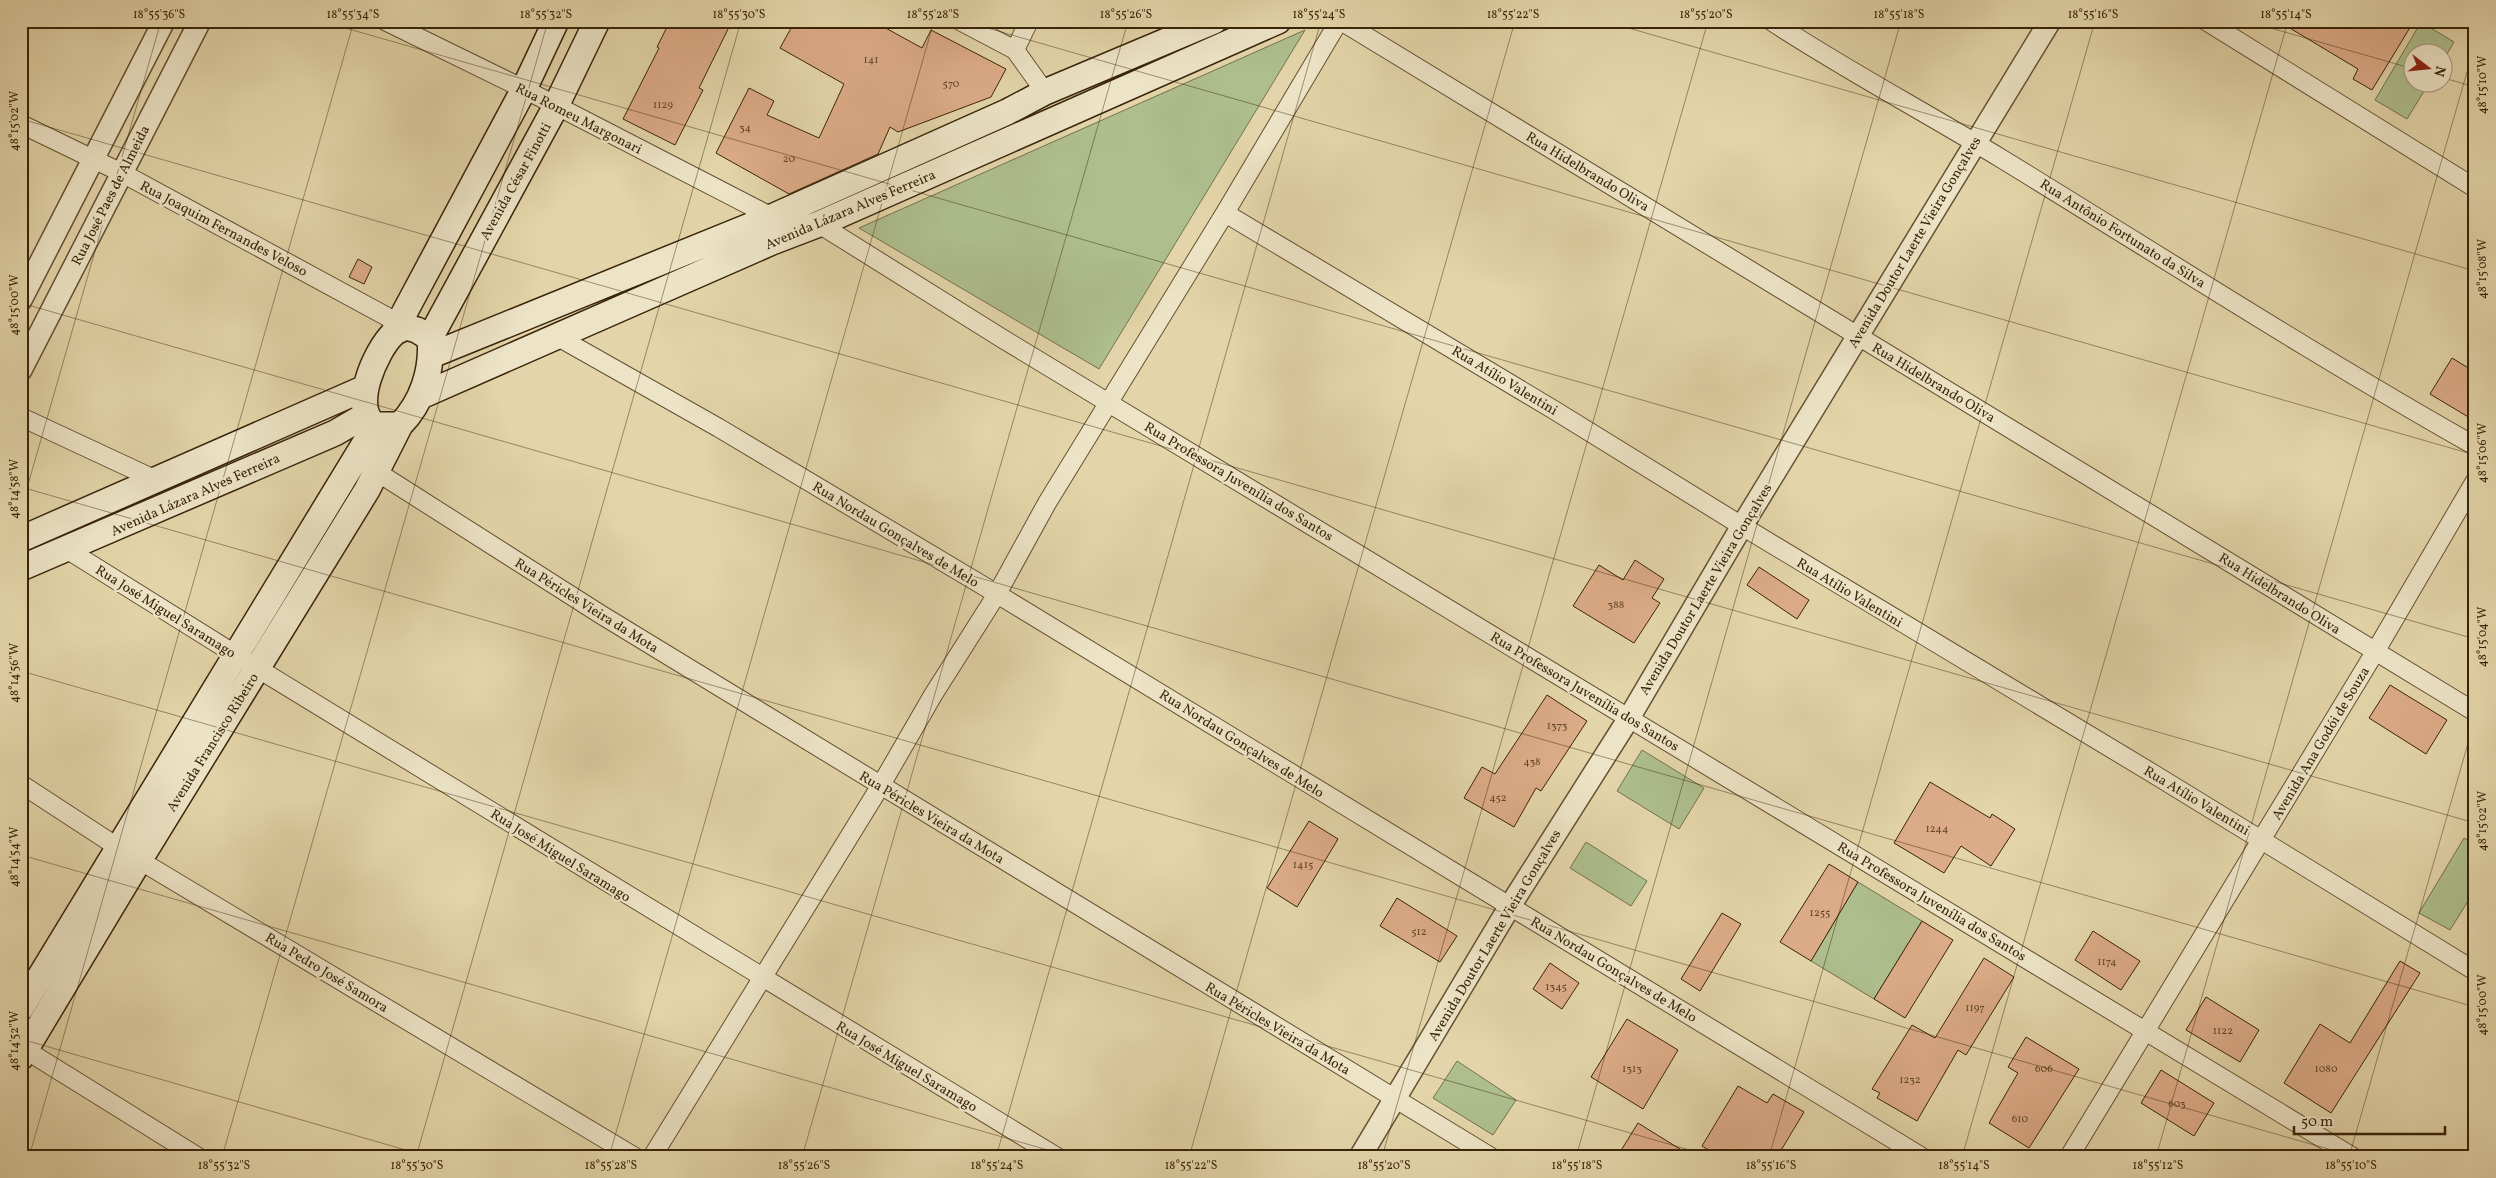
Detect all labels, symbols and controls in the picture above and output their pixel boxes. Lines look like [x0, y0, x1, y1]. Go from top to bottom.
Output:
text: 18°55'36"S [133, 7, 185, 23]
text: 18°55'34"S [327, 7, 379, 23]
text: 18°55'32"S [520, 7, 572, 23]
text: 18°55'30"S [713, 7, 765, 23]
text: 18°55'28"S [907, 7, 959, 23]
text: 18°55'26"S [1100, 7, 1152, 23]
text: 18°55'24"S [1293, 7, 1345, 23]
text: 18°55'22"S [1487, 7, 1539, 23]
text: 18°55'20"S [1679, 7, 1733, 23]
text: 18°55'18"S [1874, 7, 1924, 23]
text: 18°55'16"S [2068, 7, 2118, 23]
text: 18°55'14"S [2260, 7, 2312, 23]
north arrow [2404, 42, 2454, 92]
house number: 141 [863, 53, 879, 68]
text: 48°15'10"W [2475, 56, 2491, 114]
text: N [2429, 64, 2450, 79]
house number: 570 [943, 77, 960, 92]
street label: Rua Romeu Margonari [512, 79, 645, 159]
text: 48°15'02"W [7, 91, 23, 151]
house number: 1129 [653, 98, 673, 113]
street label: Avenida César Finotti [476, 119, 557, 244]
house number: 34 [739, 121, 752, 136]
street label: Rua José Paes de Almeida [68, 122, 155, 269]
street label: Rua Hidelbrando Oliva [1522, 128, 1652, 217]
street label: Avenida Doutor Laerte Vieira Gonçalves [1844, 133, 1986, 352]
house number: 20 [783, 152, 796, 167]
street label: Avenida Lázara Alves Ferreira [762, 166, 939, 255]
street label: Rua Antônio Fortunato da Silva [2036, 175, 2209, 293]
street label: Rua Joaquim Fernandes Veloso [136, 177, 311, 282]
text: 48°15'08"W [2475, 239, 2491, 299]
text: 48°15'00"W [7, 274, 23, 336]
street label: Rua Hidelbrando Oliva [1868, 339, 1998, 428]
street label: Rua Atílio Valentini [1448, 342, 1561, 420]
street label: Rua Professora Juvenília dos Santos [1140, 418, 1336, 546]
text: 48°15'06"W [2475, 423, 2491, 483]
street label: Avenida Lázara Alves Ferreira [108, 449, 283, 541]
text: 48°14'58"W [7, 459, 23, 519]
street label: Rua Nordau Gonçalves de Melo [808, 478, 982, 593]
street label: Avenida Doutor Laerte Vieira Gonçalves [1635, 480, 1777, 699]
street label: Rua Hidelbrando Oliva [2215, 549, 2344, 640]
street label: Rua Péricles Vieira da Mota [511, 554, 662, 658]
street label: Rua Atílio Valentini [1793, 554, 1906, 632]
street label: Rua José Miguel Saramago [91, 561, 239, 663]
house number: 388 [1608, 598, 1625, 613]
text: 48°15'04"W [2475, 607, 2491, 667]
street label: Rua Professora Juvenília dos Santos [1486, 628, 1682, 756]
text: 48°14'56"W [7, 643, 23, 703]
street label: Avenida Ana Godói de Souza [2268, 664, 2375, 824]
street label: Avenida Francisco Ribeiro [163, 670, 264, 816]
street label: Rua Nordau Gonçalves de Melo [1155, 686, 1327, 803]
house number: 1373 [1547, 719, 1568, 734]
house number: 438 [1523, 755, 1541, 770]
street label: Rua Atílio Valentini [2140, 762, 2253, 840]
street label: Rua Péricles Vieira da Mota [855, 767, 1007, 869]
house number: 452 [1489, 791, 1507, 806]
text: 48°15'02"W [2475, 791, 2491, 851]
street label: Rua José Miguel Saramago [486, 805, 634, 907]
house number: 1244 [1926, 822, 1949, 837]
street label: Avenida Doutor Laerte Vieira Gonçalves [1424, 826, 1566, 1045]
text: 48°14'54"W [7, 827, 23, 887]
street label: Rua Professora Juvenília dos Santos [1833, 838, 2029, 966]
house number: 1415 [1293, 858, 1313, 873]
house number: 1255 [1810, 906, 1830, 921]
street label: Rua Nordau Gonçalves de Melo [1526, 913, 1700, 1028]
house number: 512 [1411, 925, 1427, 940]
street label: Rua Pedro José Samora [261, 929, 391, 1018]
house number: 1174 [2097, 955, 2117, 970]
text: 48°15'00"W [2475, 974, 2491, 1036]
street label: Rua Péricles Vieira da Mota [1201, 978, 1353, 1080]
house number: 1345 [1545, 980, 1567, 995]
house number: 1197 [1965, 1001, 1985, 1016]
text: 48°14'52"W [7, 1011, 23, 1071]
street label: Rua José Miguel Saramago [832, 1017, 981, 1117]
house number: 1122 [2213, 1024, 2233, 1039]
house number: 1313 [1622, 1062, 1642, 1077]
house number: 606 [2035, 1062, 2053, 1077]
house number: 1080 [2314, 1062, 2338, 1077]
house number: 1232 [1899, 1073, 1921, 1088]
house number: 603 [2168, 1097, 2186, 1112]
scale bar [2294, 1103, 2445, 1135]
house number: 610 [2012, 1112, 2029, 1127]
text: 50 m [2301, 1112, 2333, 1133]
text: 18°55'32"S [198, 1158, 250, 1174]
text: 18°55'30"S [391, 1158, 443, 1174]
text: 18°55'28"S [585, 1158, 637, 1174]
text: 18°55'26"S [778, 1158, 830, 1174]
text: 18°55'24"S [971, 1158, 1023, 1174]
text: 18°55'22"S [1165, 1158, 1217, 1174]
text: 18°55'20"S [1357, 1158, 1411, 1174]
text: 18°55'18"S [1552, 1158, 1602, 1174]
text: 18°55'16"S [1746, 1158, 1796, 1174]
text: 18°55'14"S [1938, 1158, 1990, 1174]
text: 18°55'12"S [2133, 1158, 2183, 1174]
text: 18°55'10"S [2325, 1158, 2377, 1174]

